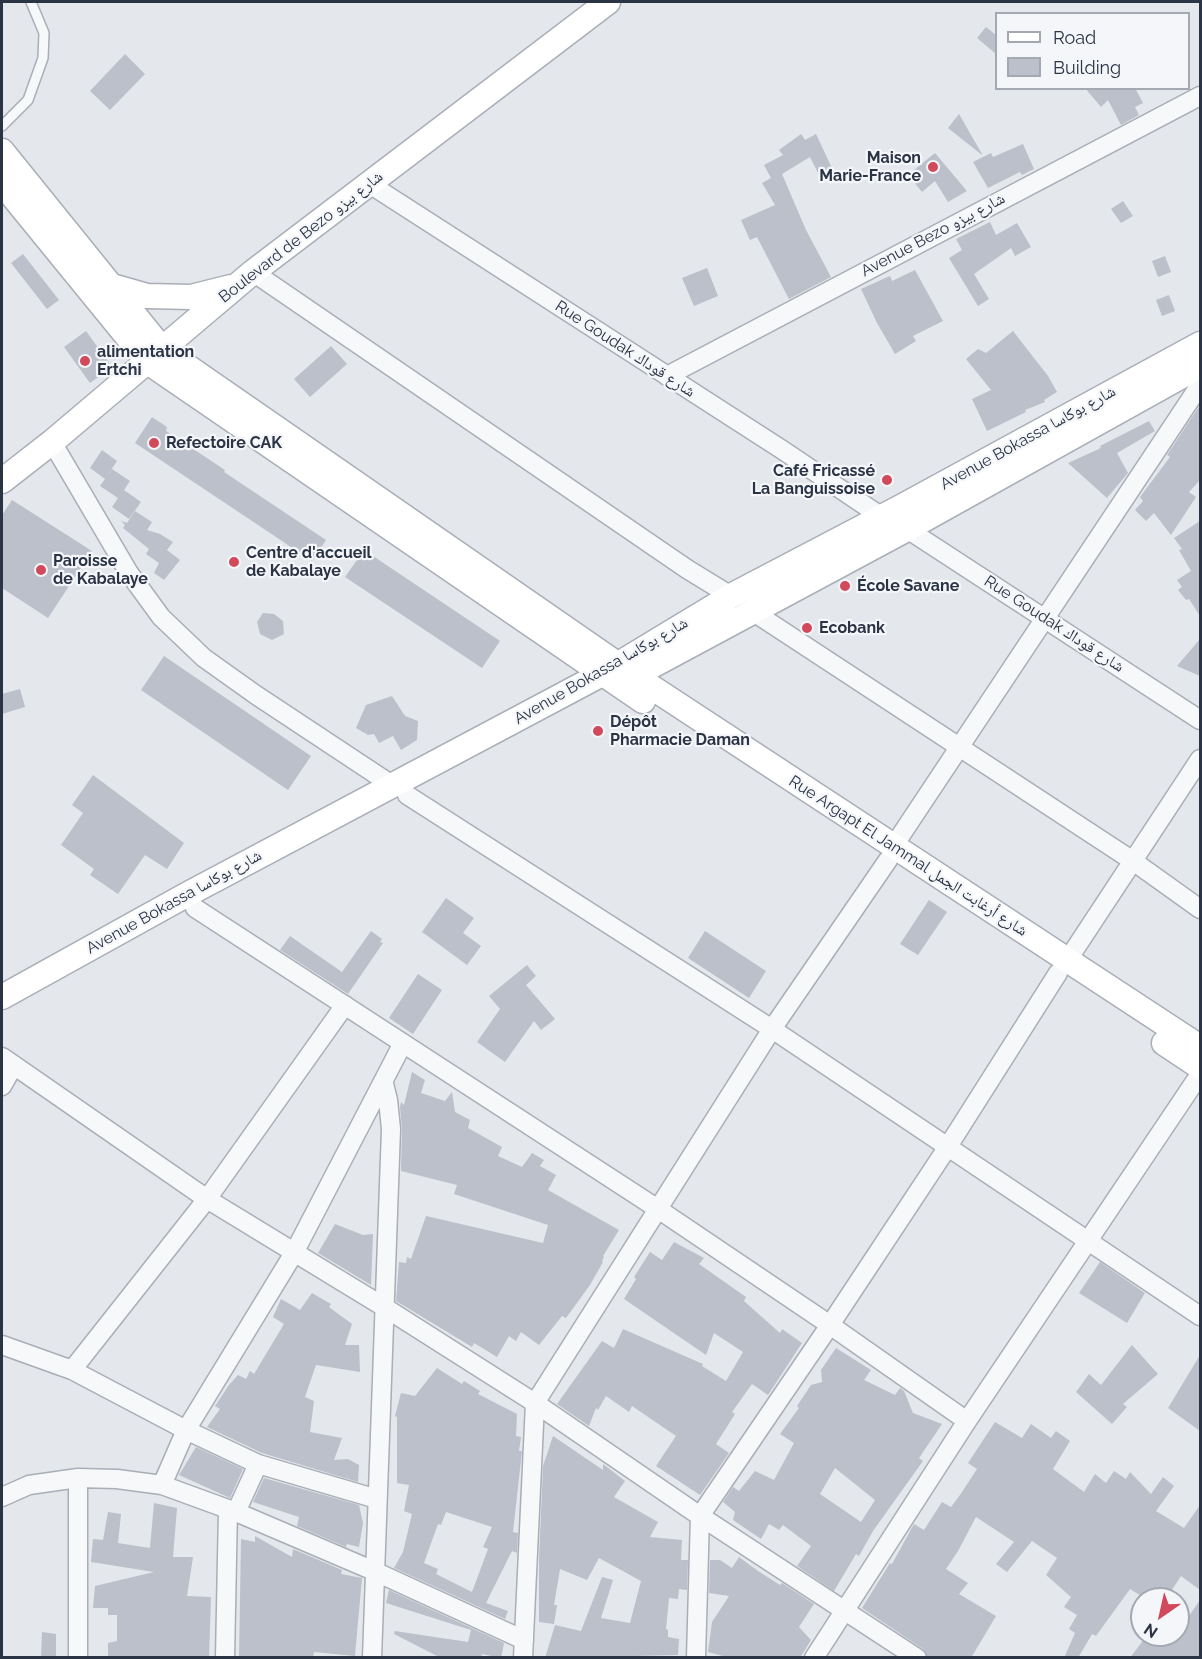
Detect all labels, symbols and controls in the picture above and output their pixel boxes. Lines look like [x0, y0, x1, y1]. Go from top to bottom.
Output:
legend [995, 12, 1190, 90]
text: Road [1053, 27, 1096, 48]
text: Building [1053, 57, 1121, 78]
place label: Maison Marie-France [819, 148, 921, 186]
marker: Maison Marie-France [926, 160, 940, 174]
street label: Boulevard de Bezo شارع بيزو [215, 167, 387, 307]
street label: Avenue Bezo شارع بيزو [858, 189, 1008, 281]
street label: Rue Goudak شارع قوداك [551, 297, 699, 401]
place label: alimentation Ertchi [97, 342, 194, 380]
marker: alimentation Ertchi [78, 354, 92, 368]
street label: Avenue Bokassa شارع بوكاسا [937, 382, 1119, 494]
place label: Refectoire CAK [166, 433, 282, 453]
marker: Refectoire CAK [147, 436, 161, 450]
place label: Café Fricassé La Banguissoise [752, 461, 875, 499]
marker: Café Fricassé La Banguissoise [880, 473, 894, 487]
place label: Centre d'accueil de Kabalaye [246, 543, 372, 581]
place label: Paroisse de Kabalaye [53, 551, 148, 589]
marker: Centre d'accueil de Kabalaye [227, 555, 241, 569]
marker: Paroisse de Kabalaye [34, 563, 48, 577]
street label: Rue Goudak شارع قوداك [980, 572, 1128, 676]
place label: École Savane [857, 576, 959, 596]
marker: École Savane [838, 579, 852, 593]
street label: Avenue Bokassa شارع بوكاسا [511, 613, 691, 729]
place label: Ecobank [819, 618, 885, 638]
marker: Ecobank [800, 621, 814, 635]
place label: Dépôt Pharmacie Daman [610, 712, 750, 750]
marker: Dépôt Pharmacie Daman [591, 724, 605, 738]
street label: Rue Argapt El Jammal شارع أرغابت الجمل [785, 772, 1031, 940]
street label: Avenue Bokassa شارع بوكاسا [83, 846, 265, 958]
north arrow [1130, 1587, 1190, 1647]
text: N [1140, 1619, 1161, 1642]

